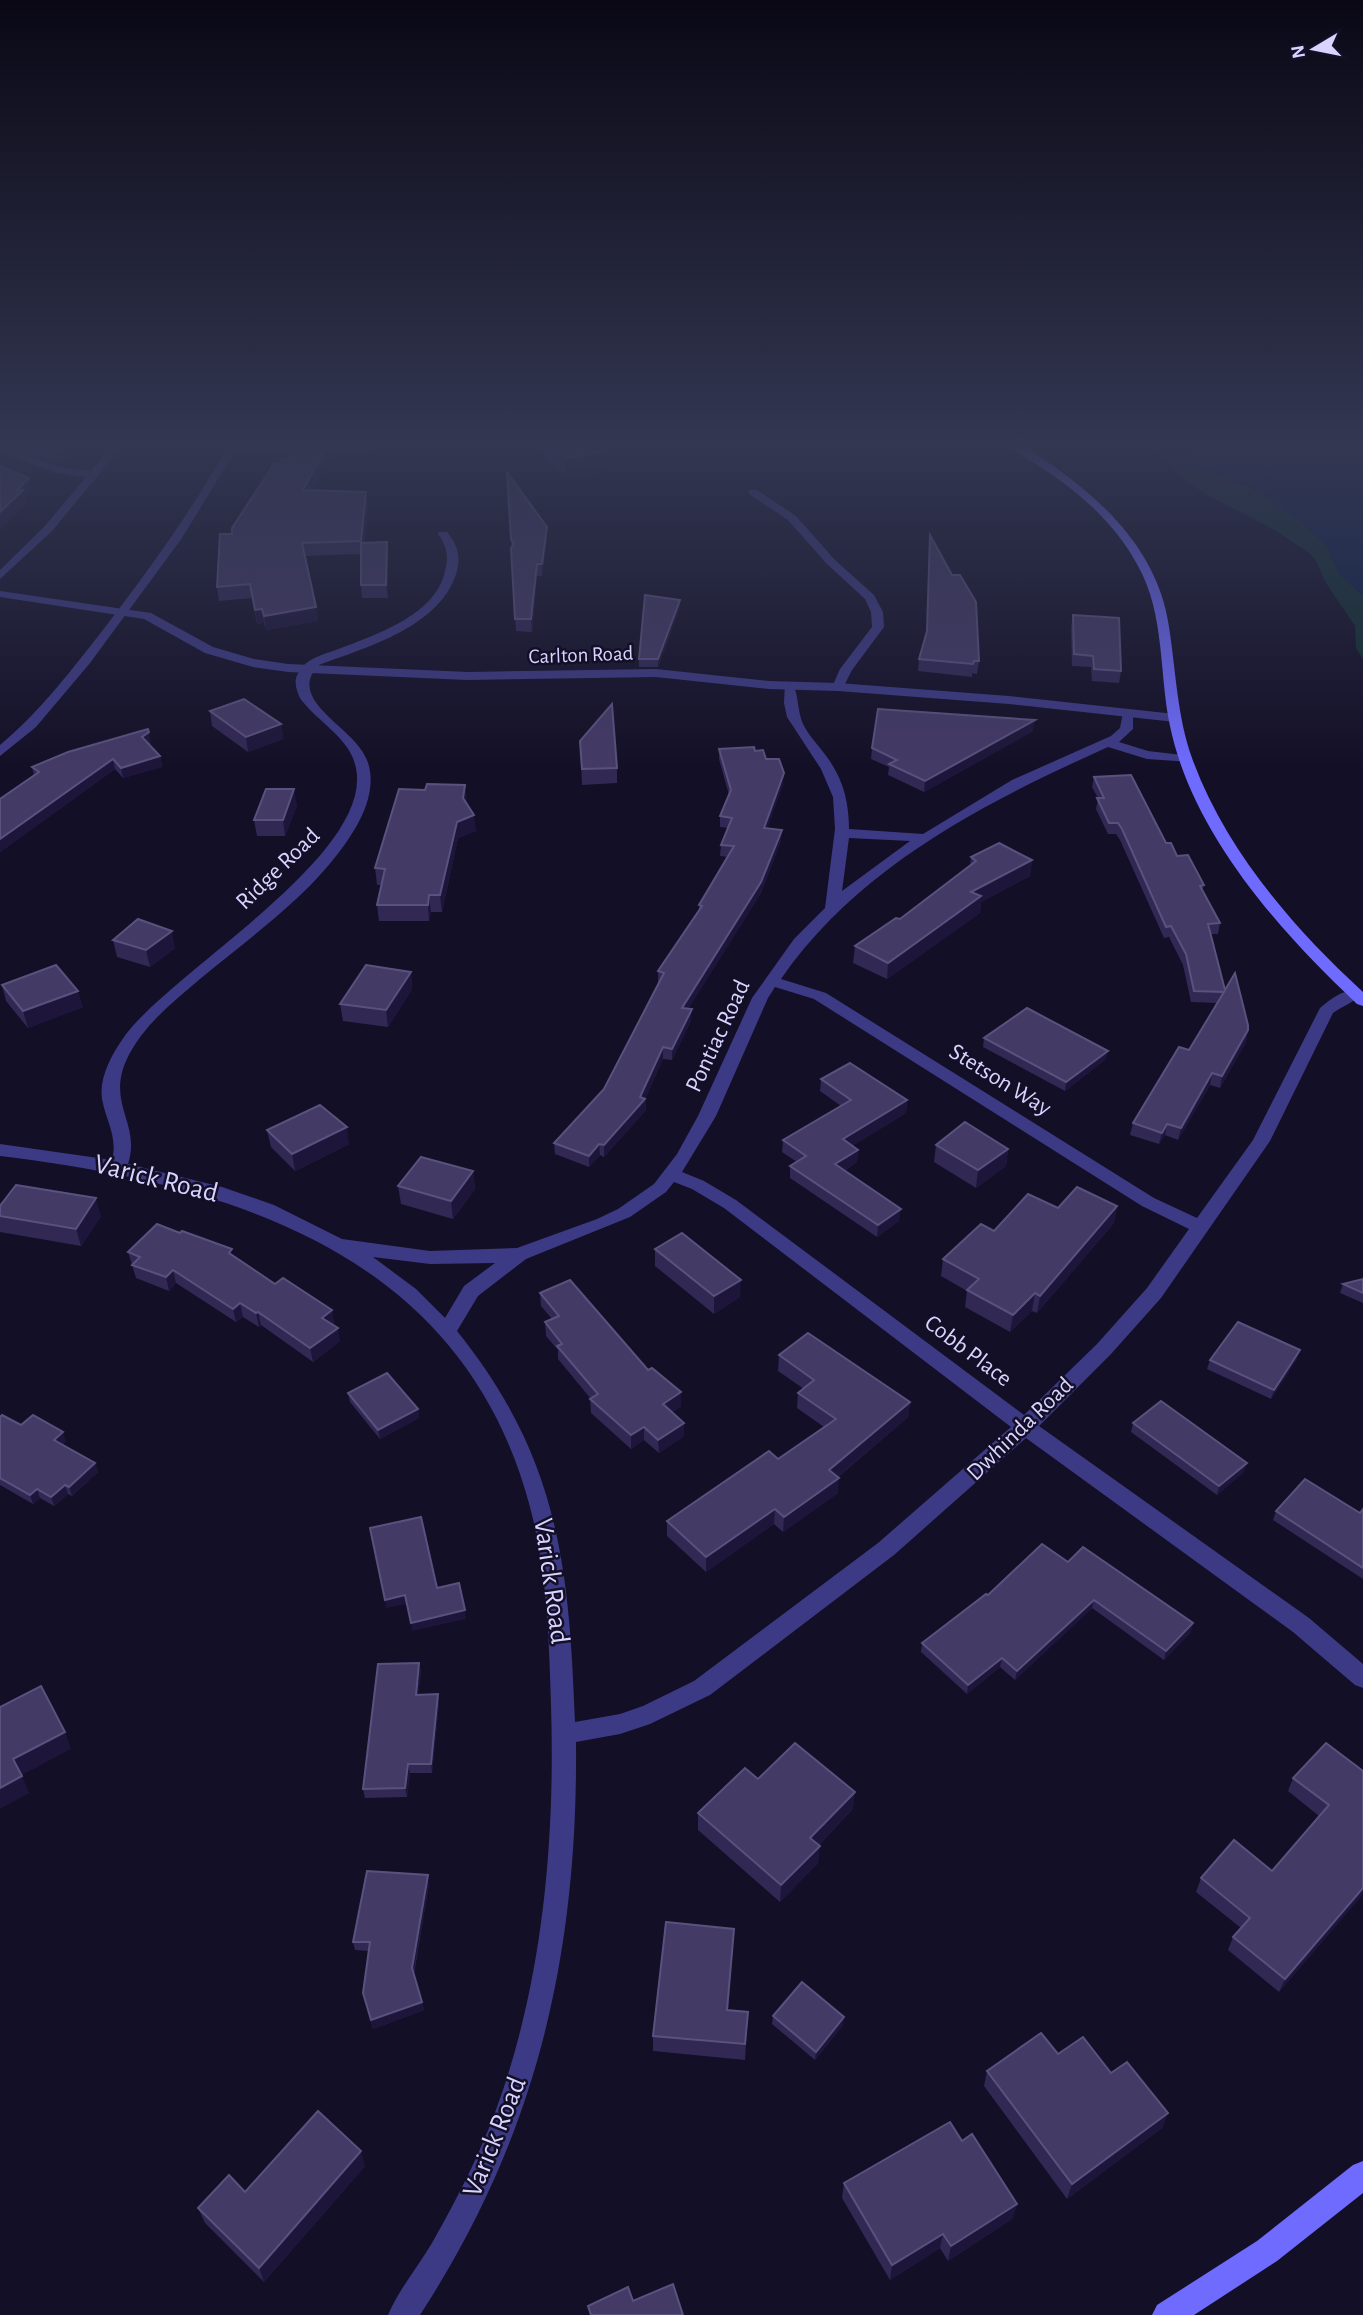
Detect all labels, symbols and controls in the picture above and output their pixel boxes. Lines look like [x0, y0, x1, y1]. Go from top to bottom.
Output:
north arrow [1279, 14, 1349, 84]
text: N [1288, 44, 1309, 60]
street label: Carlton Road [528, 643, 634, 667]
street label: Ridge Road [232, 824, 324, 914]
street label: Pontiac Road [682, 976, 754, 1096]
street label: Stetson Way [945, 1039, 1055, 1121]
street label: Varick Road [91, 1150, 221, 1208]
street label: Cobb Place [920, 1311, 1016, 1391]
street label: Dwhinda Road [962, 1373, 1078, 1485]
street label: Varick Road [528, 1516, 574, 1646]
street label: Varick Road [458, 2073, 532, 2201]

